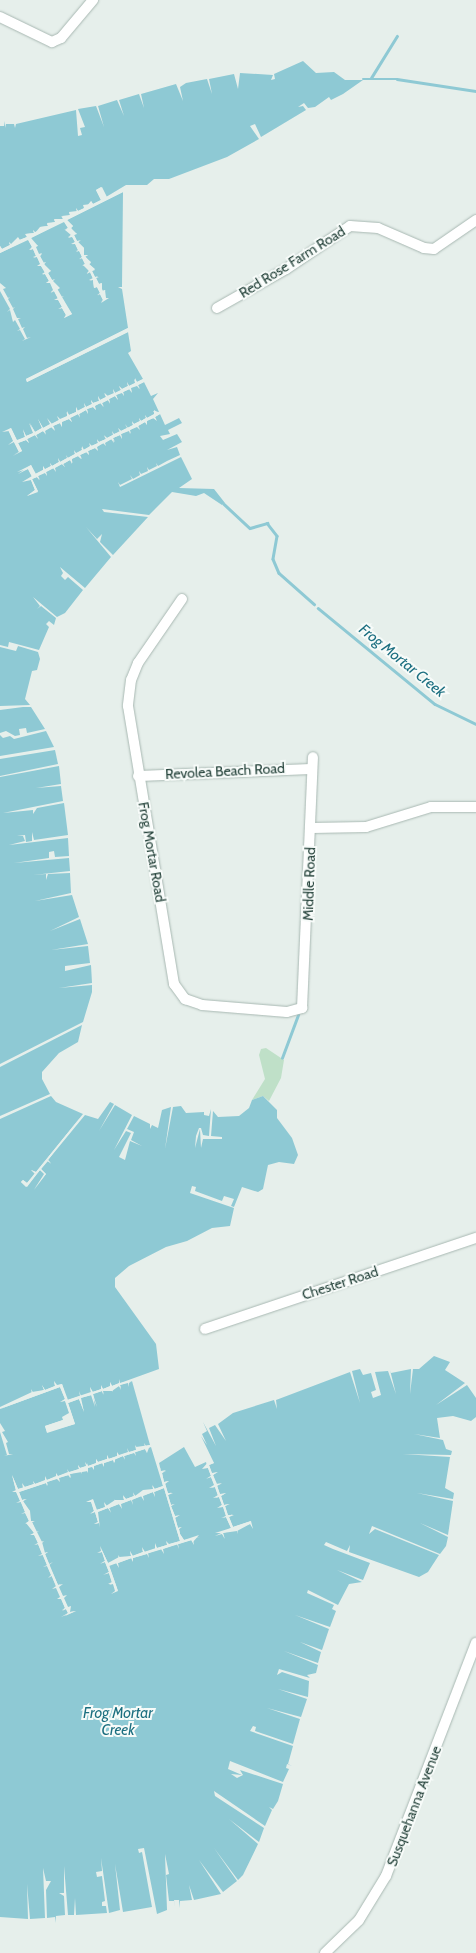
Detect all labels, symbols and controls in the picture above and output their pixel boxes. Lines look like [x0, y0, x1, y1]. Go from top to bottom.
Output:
street label: Red Rose Farm Road [236, 223, 348, 301]
water label: Frog Mortar Creek [355, 621, 449, 701]
street label: Revolea Beach Road [165, 759, 285, 783]
street label: Frog Mortar Road [135, 801, 169, 903]
street label: Middle Road [299, 847, 319, 921]
street label: Chester Road [300, 1263, 380, 1303]
water label: Frog Mortar Creek [83, 1704, 153, 1739]
street label: Susquehanna Avenue [383, 1743, 445, 1869]

